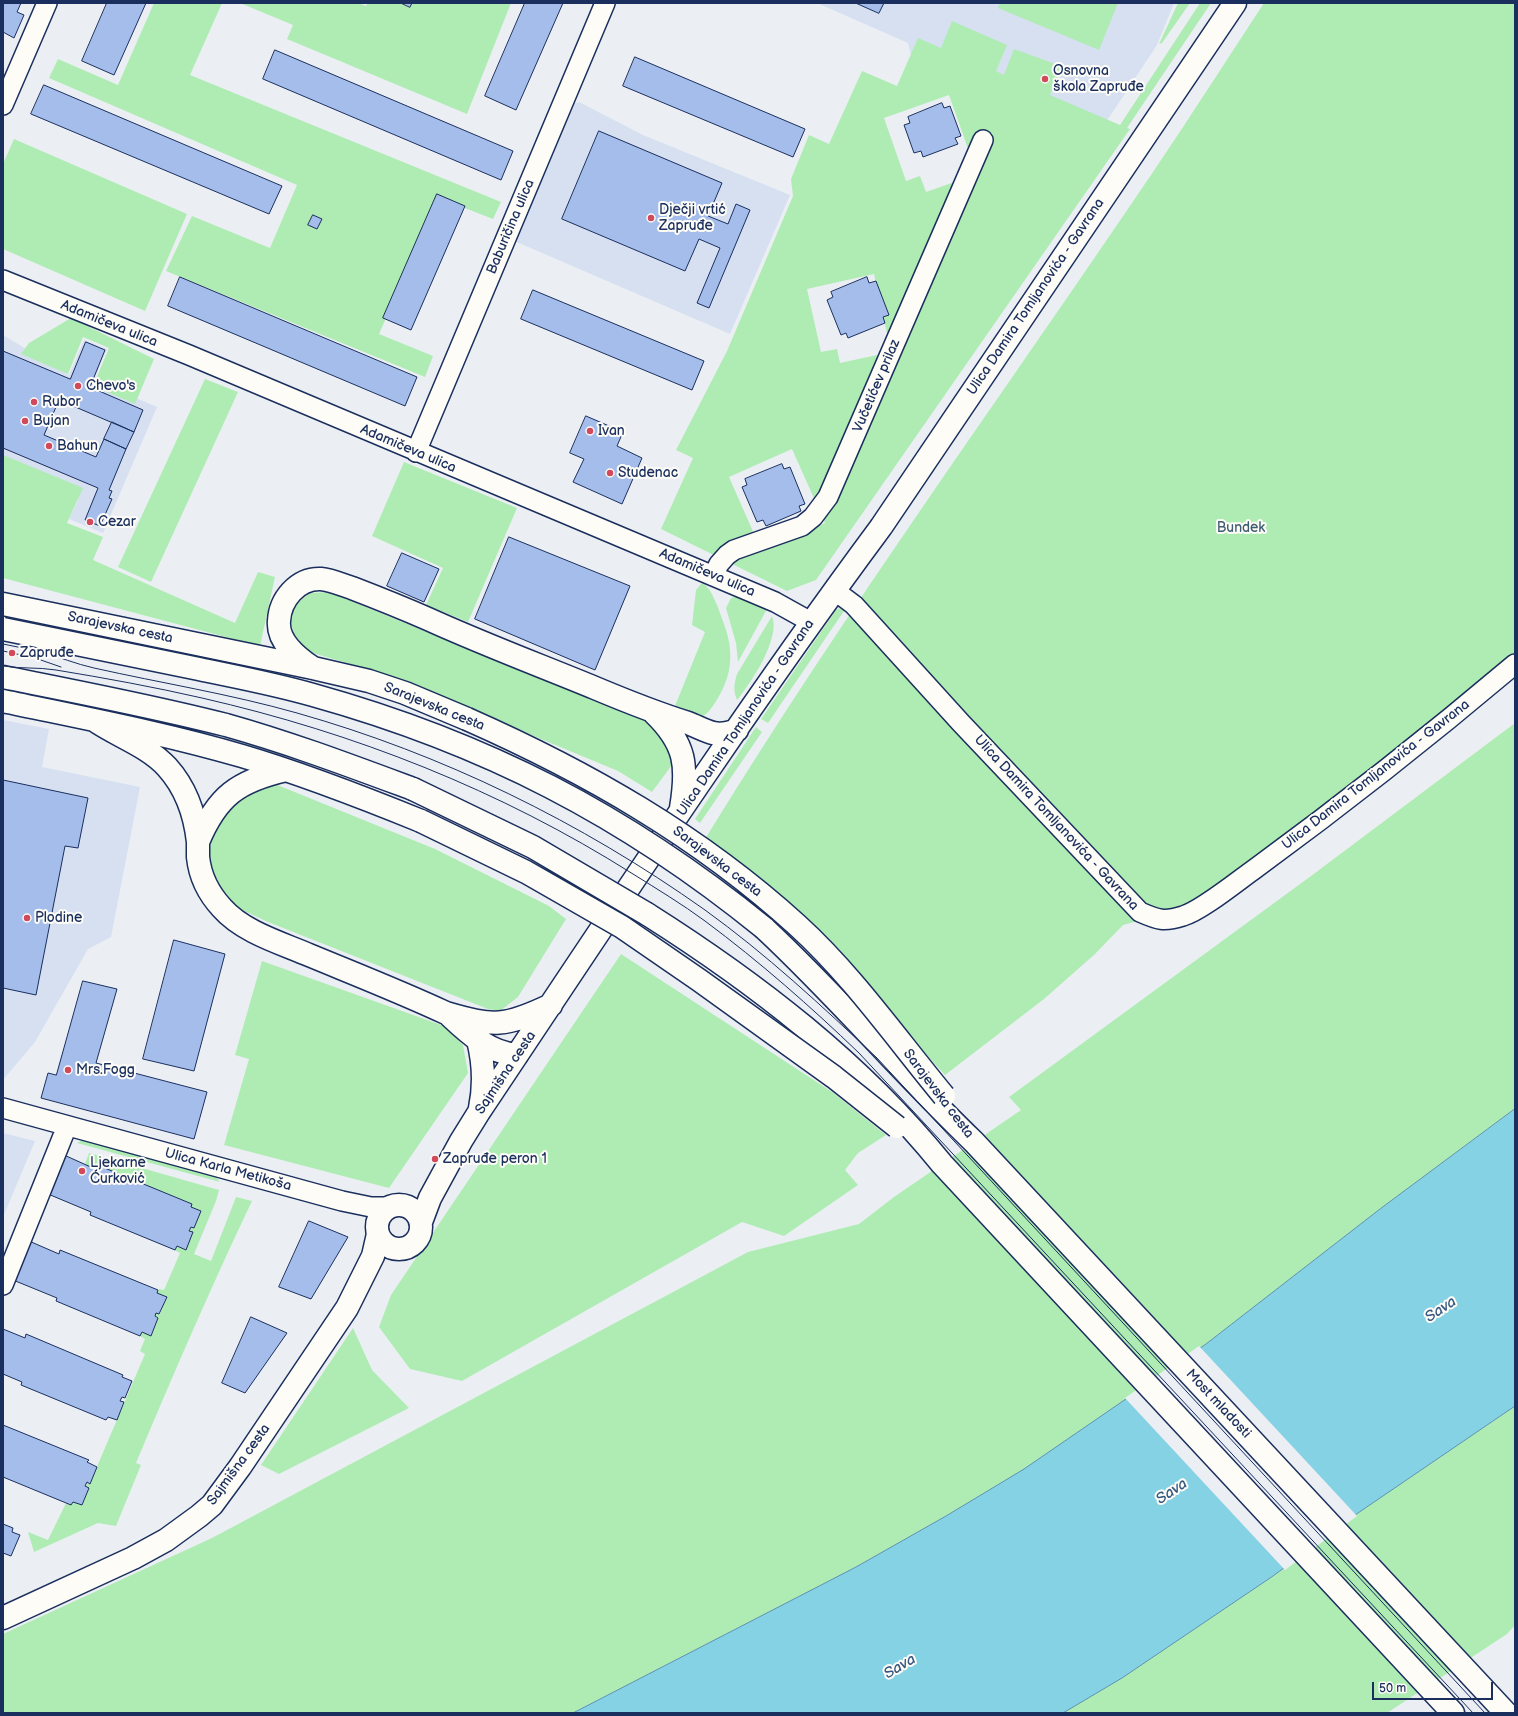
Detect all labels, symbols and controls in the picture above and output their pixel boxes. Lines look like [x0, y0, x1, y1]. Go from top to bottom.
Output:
place label: Osnovna škola Zapruđe [1053, 63, 1144, 96]
marker: Osnovna škola Zapruđe [1040, 74, 1050, 84]
street label: Baburičina ulica [483, 177, 539, 277]
street label: Ulica Damira Tomljanovića - Gavrana [964, 196, 1108, 398]
place label: Dječji vrtić Zapruđe [659, 202, 726, 234]
marker: Dječji vrtić Zapruđe [646, 213, 656, 223]
street label: Adamičeva ulica [58, 297, 160, 351]
street label: Vučetićev prilaz [850, 337, 904, 435]
place label: Chevo's [86, 378, 135, 394]
marker: Chevo's [73, 381, 83, 391]
place label: Rubor [42, 394, 81, 410]
marker: Rubor [29, 397, 39, 407]
place label: Bujan [33, 413, 70, 429]
marker: Bujan [20, 416, 30, 426]
street label: Adamičeva ulica [357, 421, 459, 477]
place label: Ivan [598, 423, 625, 439]
marker: Ivan [585, 426, 595, 436]
place label: Bahun [57, 438, 98, 454]
marker: Bahun [44, 441, 54, 451]
place label: Studenac [618, 465, 678, 481]
marker: Studenac [605, 468, 615, 478]
place label: Cezar [98, 514, 136, 530]
marker: Cezar [85, 517, 95, 527]
park label: Bundek [1217, 520, 1265, 536]
street label: Adamičeva ulica [656, 545, 758, 601]
street label: Sarajevska cesta [66, 609, 174, 647]
street label: Ulica Damira Tomljanovića - Gavrana [674, 617, 818, 819]
place label: Zapruđe [20, 645, 74, 661]
marker: Zapruđe [7, 648, 17, 658]
street label: Sarajevska cesta [381, 679, 487, 735]
street label: Ulica Damira Tomljanovića - Gavrana [1279, 697, 1473, 853]
street label: Ulica Damira Tomljanovića - Gavrana [970, 732, 1142, 914]
street label: Sarajevska cesta [669, 823, 765, 901]
place label: Plodine [35, 910, 82, 926]
marker: Plodine [22, 913, 32, 923]
street label: Sajmišna cesta [472, 1028, 540, 1118]
street label: Sarajevska cesta [899, 1046, 977, 1142]
place label: Mrs.Fogg [76, 1062, 135, 1078]
marker: Mrs.Fogg [63, 1065, 73, 1075]
street label: Ulica Karla Metikoša [163, 1145, 293, 1195]
place label: Zapruđe peron 1 [443, 1151, 547, 1167]
marker: Zapruđe peron 1 [430, 1154, 440, 1164]
place label: Ljekarne Ćurković [90, 1155, 146, 1188]
marker: Ljekarne Ćurković [77, 1166, 87, 1176]
water label: Sava [1422, 1293, 1460, 1327]
street label: Most mladosti [1182, 1366, 1254, 1442]
street label: Sajmišna cesta [204, 1421, 274, 1509]
water label: Sava [1153, 1475, 1191, 1509]
water label: Sava [881, 1651, 919, 1683]
scale bar [1374, 1674, 1495, 1700]
text: 50 m [1379, 1681, 1406, 1696]

